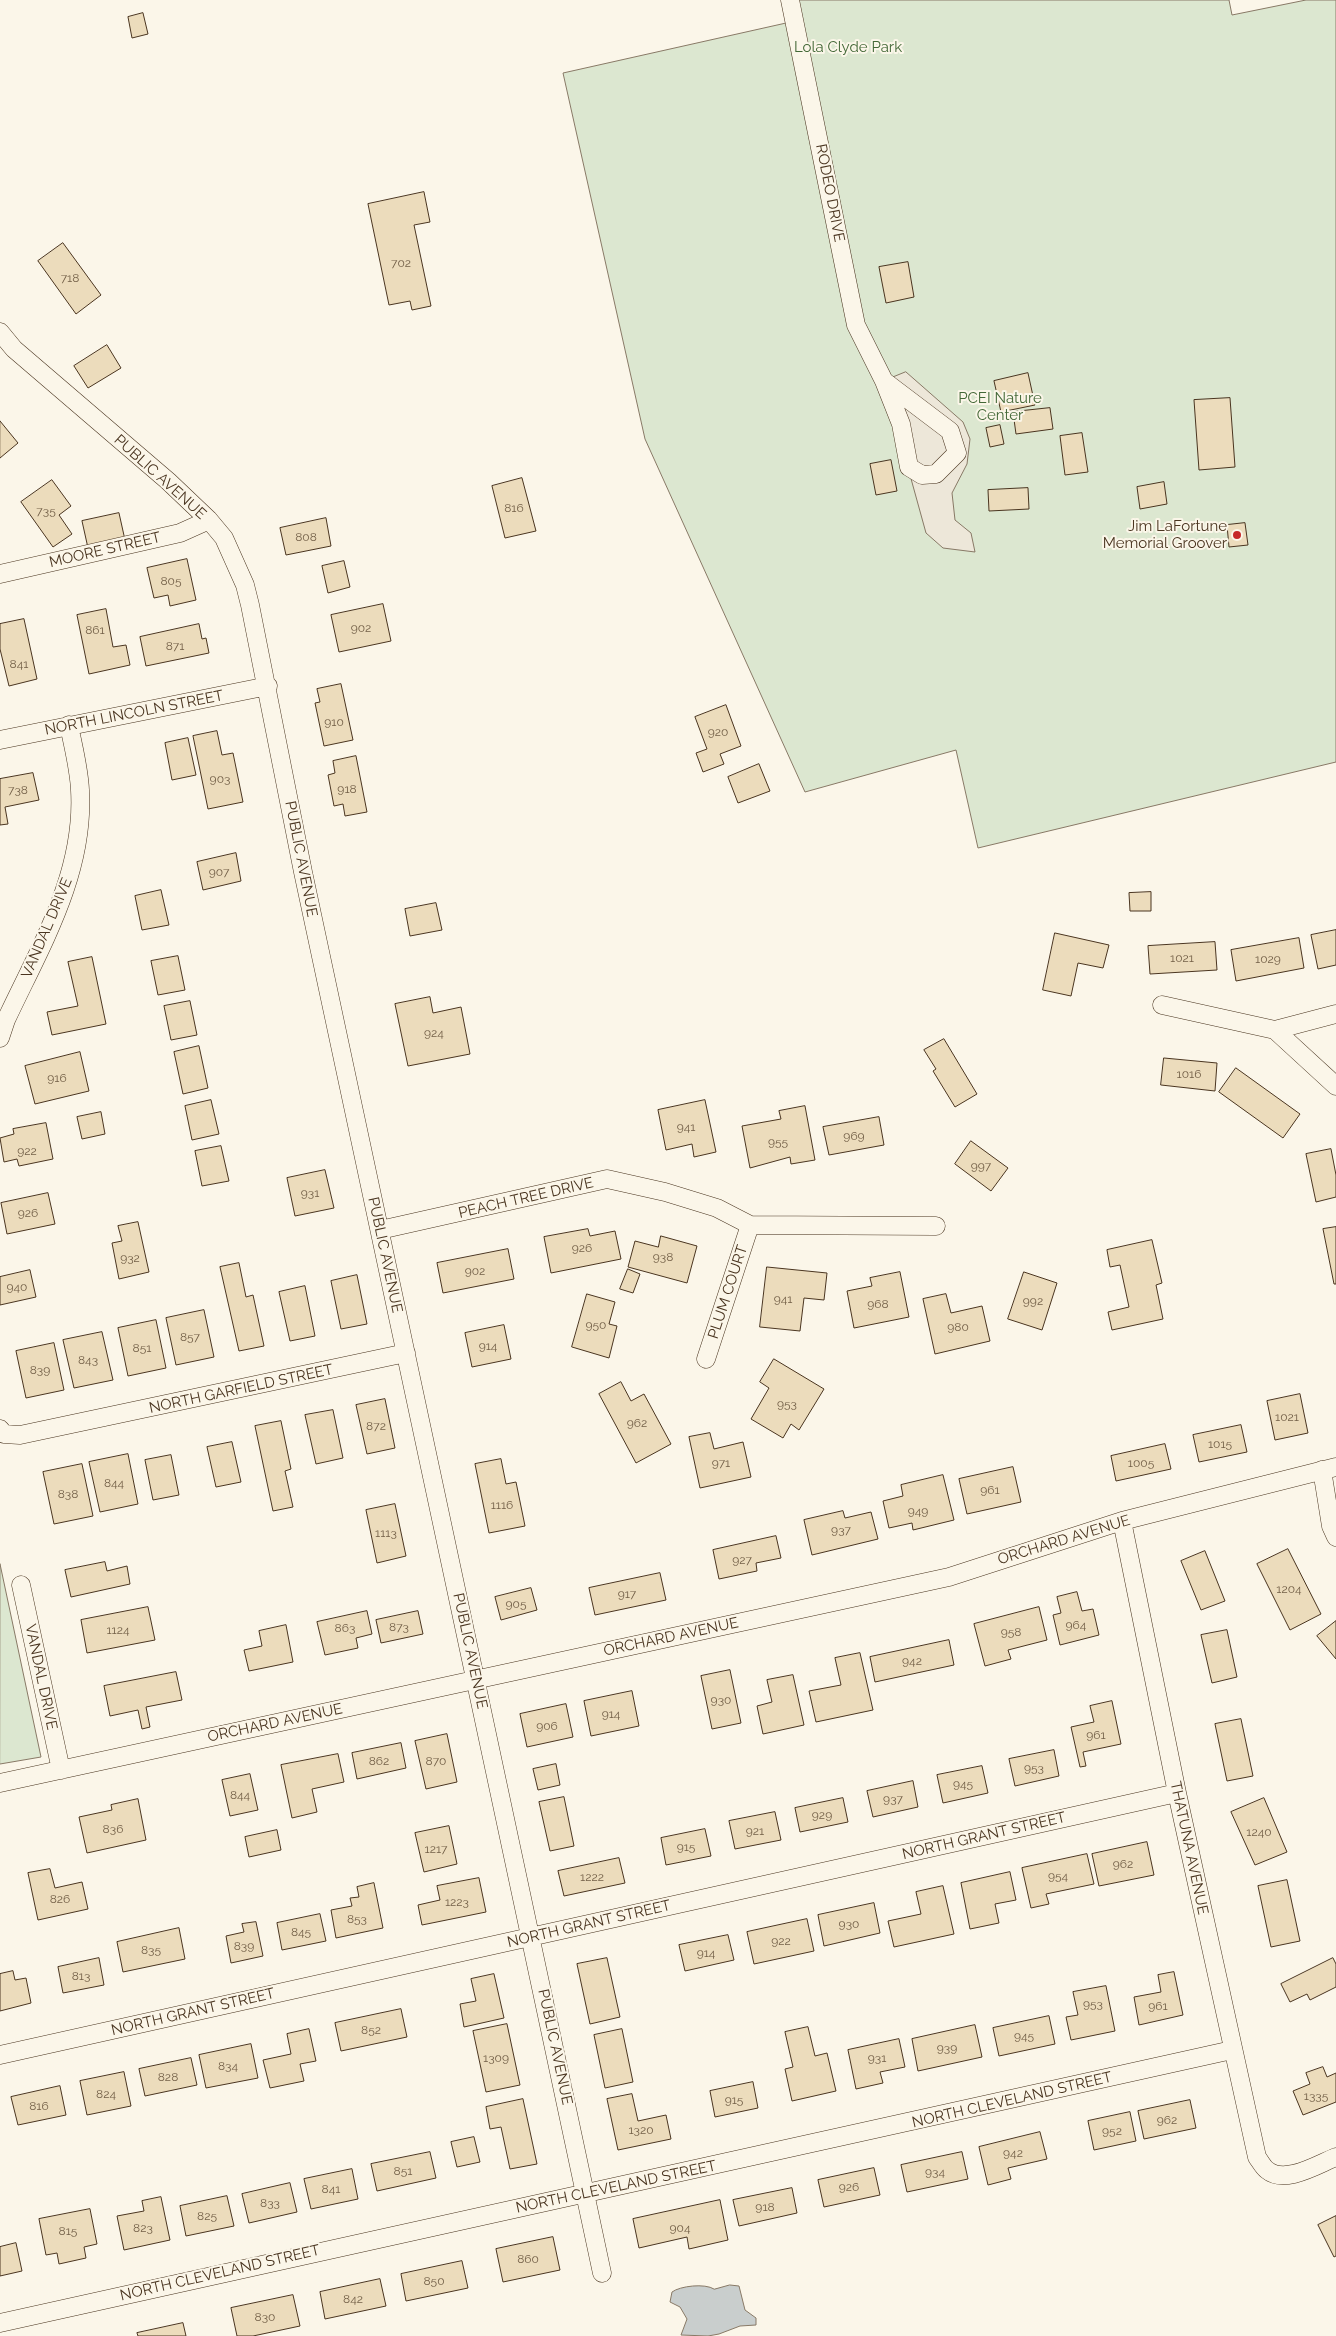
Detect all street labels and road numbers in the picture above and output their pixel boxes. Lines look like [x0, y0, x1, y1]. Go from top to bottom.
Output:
street label: RODEO DRIVE [812, 143, 848, 243]
street label: PUBLIC AVENUE [110, 431, 210, 523]
street label: MOORE STREET [47, 528, 163, 572]
street label: NORTH LINCOLN STREET [43, 687, 225, 739]
street label: PUBLIC AVENUE [281, 799, 321, 919]
street label: VANDAL DRIVE [18, 875, 76, 981]
street label: PEACH TREE DRIVE [457, 1174, 595, 1222]
street label: PUBLIC AVENUE [364, 1195, 406, 1315]
street label: PLUM COURT [704, 1243, 752, 1341]
street label: NORTH GARFIELD STREET [147, 1361, 335, 1417]
street label: ORCHARD AVENUE [996, 1511, 1132, 1569]
street label: PUBLIC AVENUE [449, 1591, 491, 1711]
street label: ORCHARD AVENUE [602, 1614, 740, 1660]
street label: VANDAL DRIVE [21, 1622, 61, 1732]
street label: ORCHARD AVENUE [206, 1700, 344, 1746]
street label: THATUNA AVENUE [1166, 1780, 1212, 1916]
street label: NORTH GRANT STREET [901, 1808, 1067, 1864]
street label: NORTH GRANT STREET [506, 1896, 672, 1952]
street label: NORTH GRANT STREET [110, 1984, 276, 2040]
street label: PUBLIC AVENUE [534, 1987, 576, 2107]
street label: NORTH CLEVELAND STREET [910, 2068, 1114, 2132]
street label: NORTH CLEVELAND STREET [514, 2157, 718, 2217]
street label: NORTH CLEVELAND STREET [118, 2241, 322, 2305]

